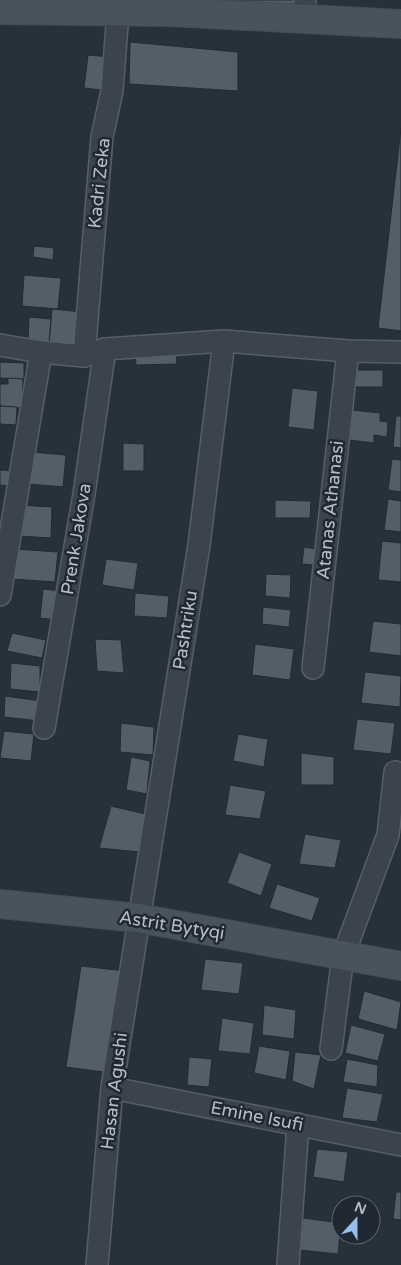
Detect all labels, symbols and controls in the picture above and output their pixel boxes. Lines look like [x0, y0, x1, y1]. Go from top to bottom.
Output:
street label: Kadri Zeka [83, 137, 115, 229]
street label: Atanas Athanasi [312, 439, 348, 581]
street label: Prenk Jakova [56, 482, 96, 596]
street label: Pashtriku [168, 589, 202, 671]
street label: Astrit Bytyqi [118, 906, 226, 944]
street label: Hasan Agushi [96, 1031, 132, 1151]
street label: Emine Isufi [209, 1096, 305, 1136]
north arrow [331, 1195, 381, 1245]
text: N [352, 1198, 369, 1218]

